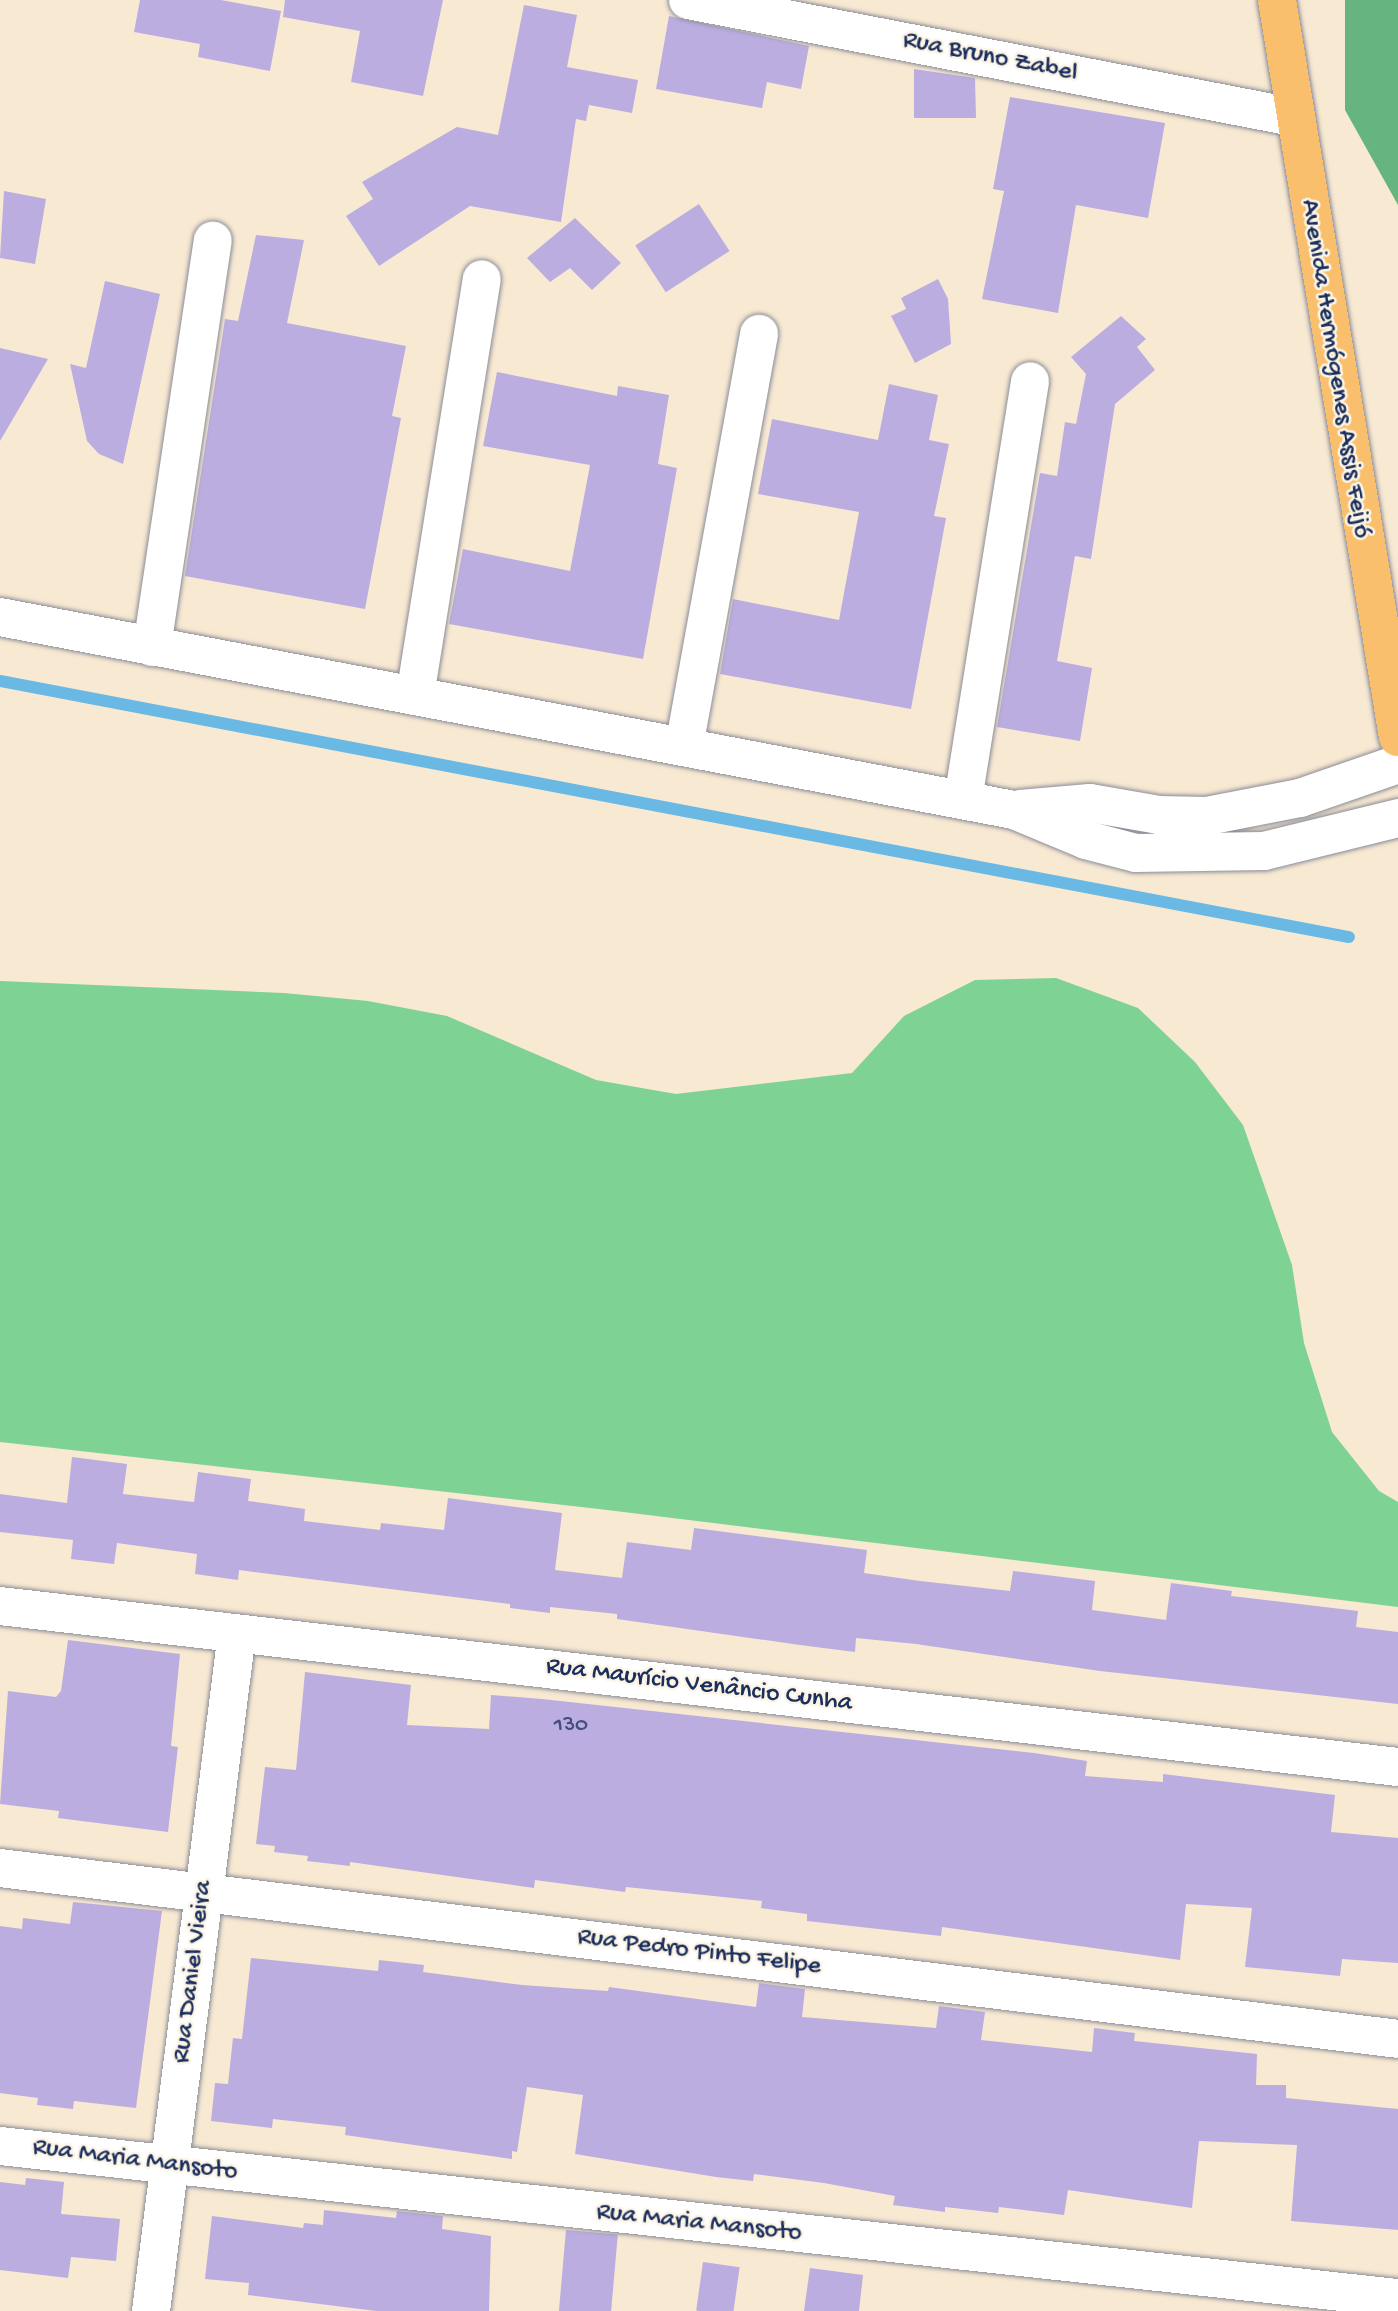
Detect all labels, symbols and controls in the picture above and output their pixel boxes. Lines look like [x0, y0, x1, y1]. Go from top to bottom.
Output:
street label: Rua Bruno Zabel [900, 26, 1080, 90]
street label: Avenida Hermógenes Assis Feijó [1292, 197, 1376, 541]
street label: Rua Maurício Venâncio Cunha [544, 1652, 854, 1720]
house number: 130 [554, 1712, 588, 1740]
street label: Rua Daniel Vieira [167, 1879, 221, 2065]
street label: Rua Pedro Pinto Felipe [575, 1923, 823, 1983]
street label: Rua Maria Mansoto [31, 2133, 239, 2189]
street label: Rua Maria Mansoto [595, 2198, 803, 2250]

